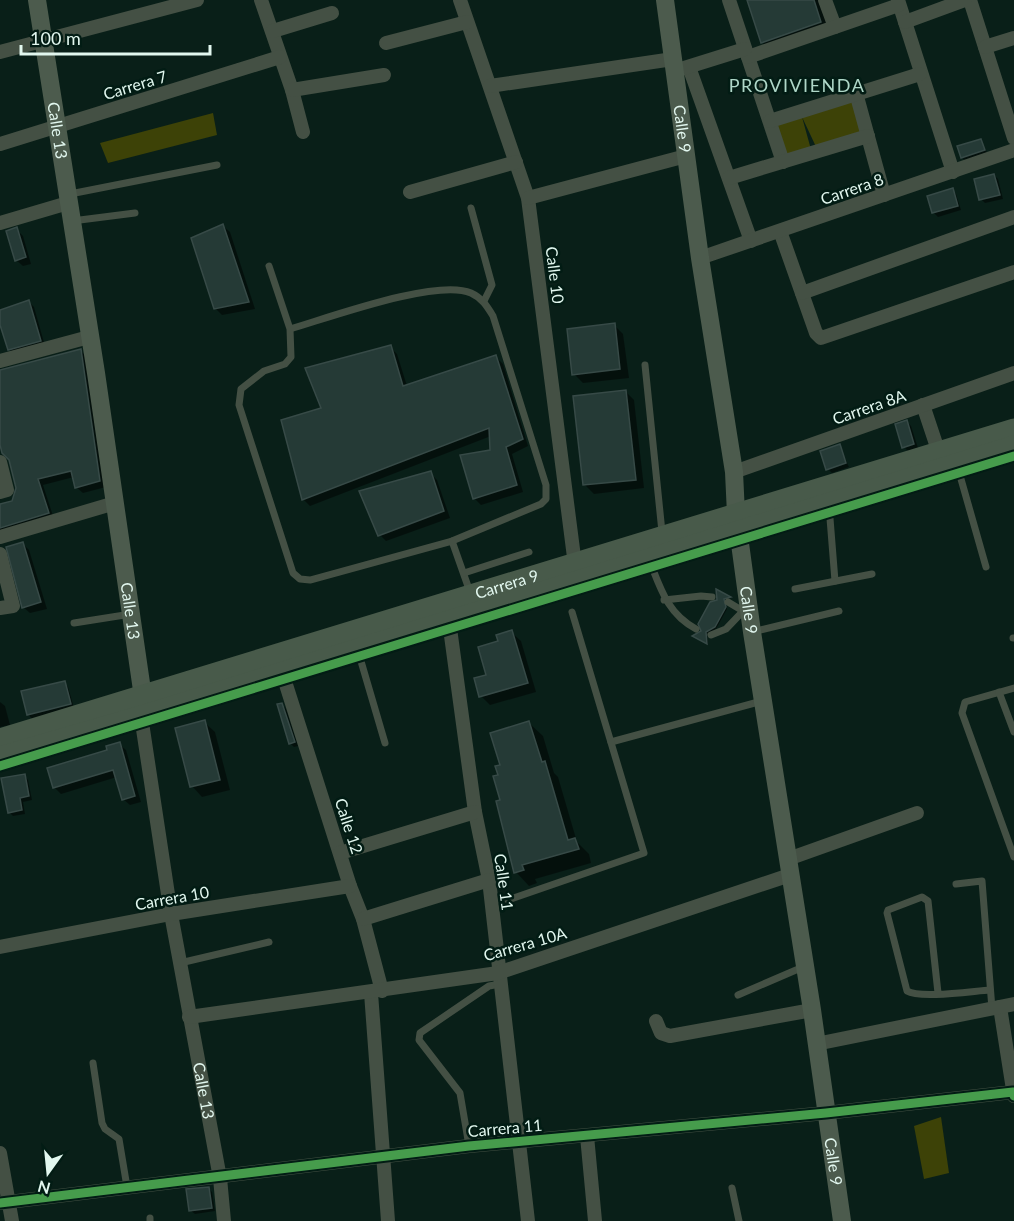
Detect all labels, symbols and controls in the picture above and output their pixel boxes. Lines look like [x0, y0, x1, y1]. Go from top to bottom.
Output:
scale bar [21, 18, 210, 56]
text: 100 m [30, 27, 81, 49]
street label: Carrera 7 [101, 66, 169, 103]
district label: PROVIVIENDA [729, 74, 865, 96]
street label: Calle 13 [44, 100, 72, 160]
street label: Calle 9 [670, 104, 696, 154]
street label: Carrera 8 [818, 169, 886, 208]
street label: Calle 10 [543, 245, 568, 305]
street label: Carrera 8A [830, 385, 908, 428]
street label: Carrera 9 [473, 565, 541, 602]
street label: Calle 13 [117, 581, 145, 641]
street label: Calle 9 [737, 585, 762, 635]
street label: Calle 12 [332, 796, 367, 856]
street label: Calle 11 [491, 852, 518, 912]
street label: Carrera 10 [133, 882, 210, 913]
street label: Carrera 10A [481, 923, 569, 964]
street label: Calle 13 [190, 1061, 219, 1121]
street label: Carrera 11 [467, 1115, 543, 1140]
street label: Calle 9 [821, 1136, 847, 1187]
north arrow [18, 1143, 78, 1203]
text: N [36, 1177, 52, 1199]

